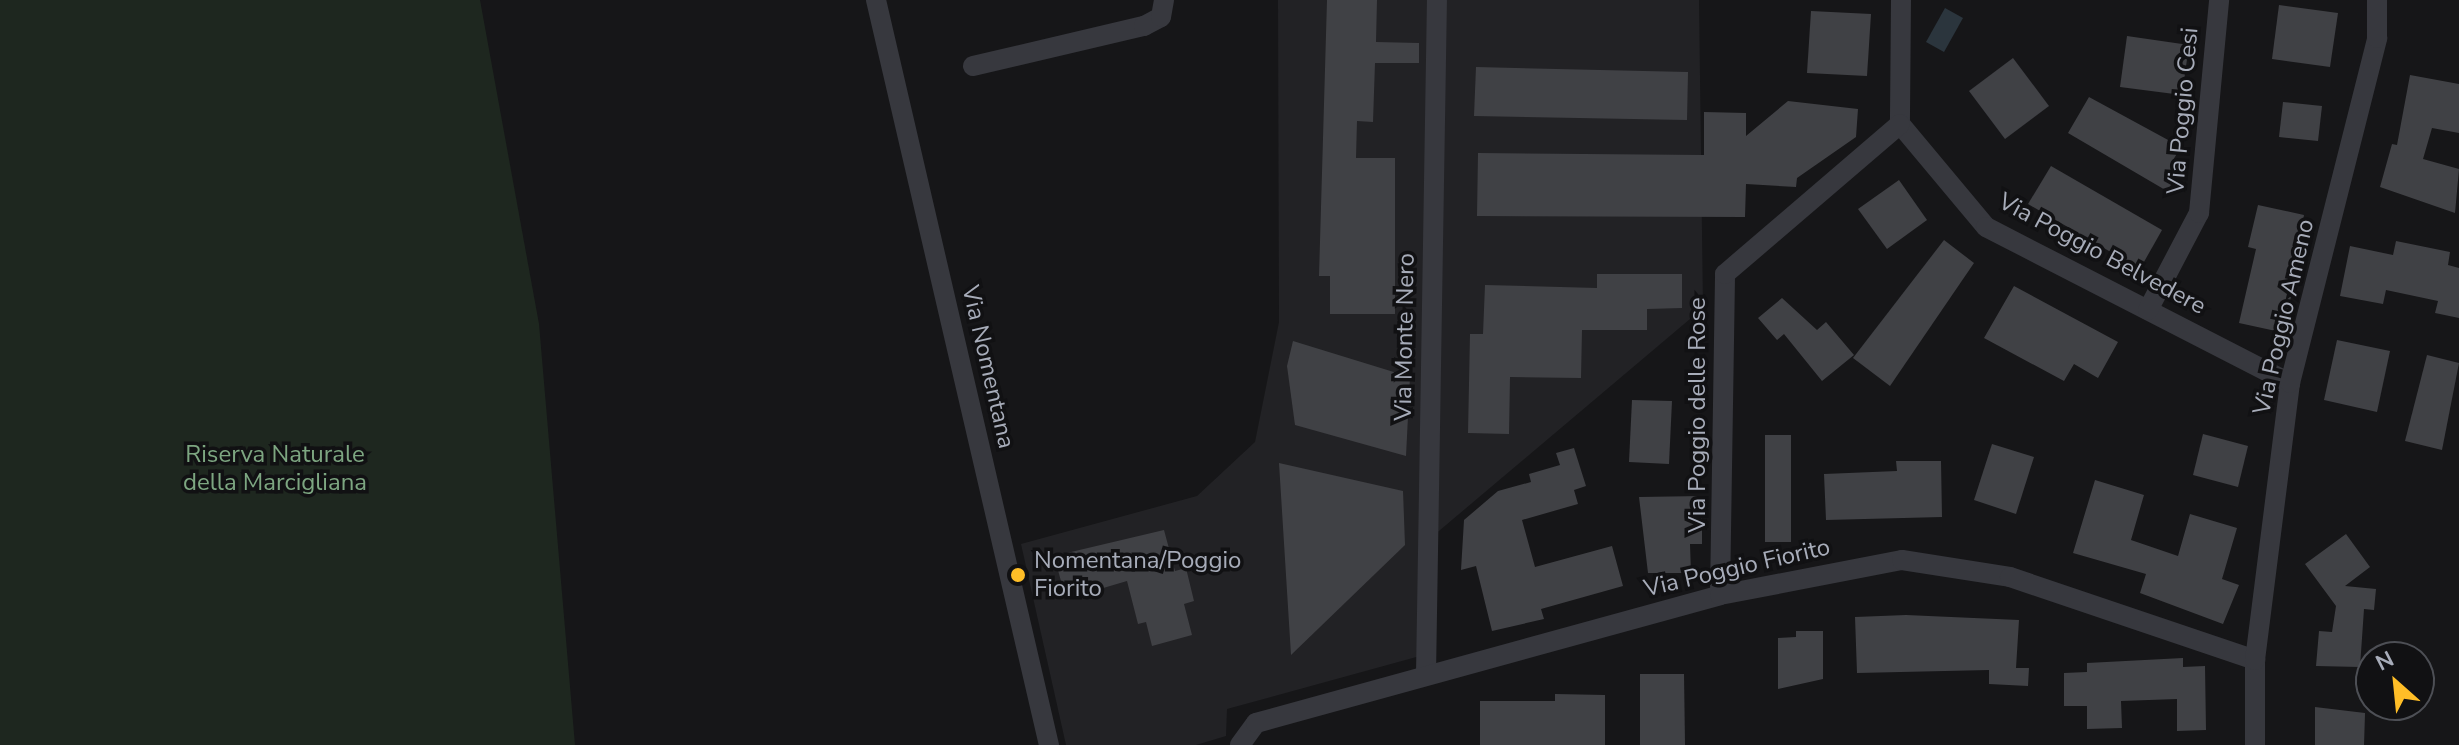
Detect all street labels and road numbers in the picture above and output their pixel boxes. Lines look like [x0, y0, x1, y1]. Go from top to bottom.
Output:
street label: Via Poggio Cesi [2161, 26, 2205, 196]
street label: Via Poggio Belvedere [1993, 187, 2211, 321]
street label: Via Poggio Ameno [2247, 216, 2321, 418]
street label: Via Monte Nero [1389, 253, 1421, 421]
street label: Via Nomentana [955, 283, 1021, 451]
street label: Via Poggio delle Rose [1684, 297, 1712, 533]
street label: Via Poggio Fiorito [1641, 533, 1833, 603]

